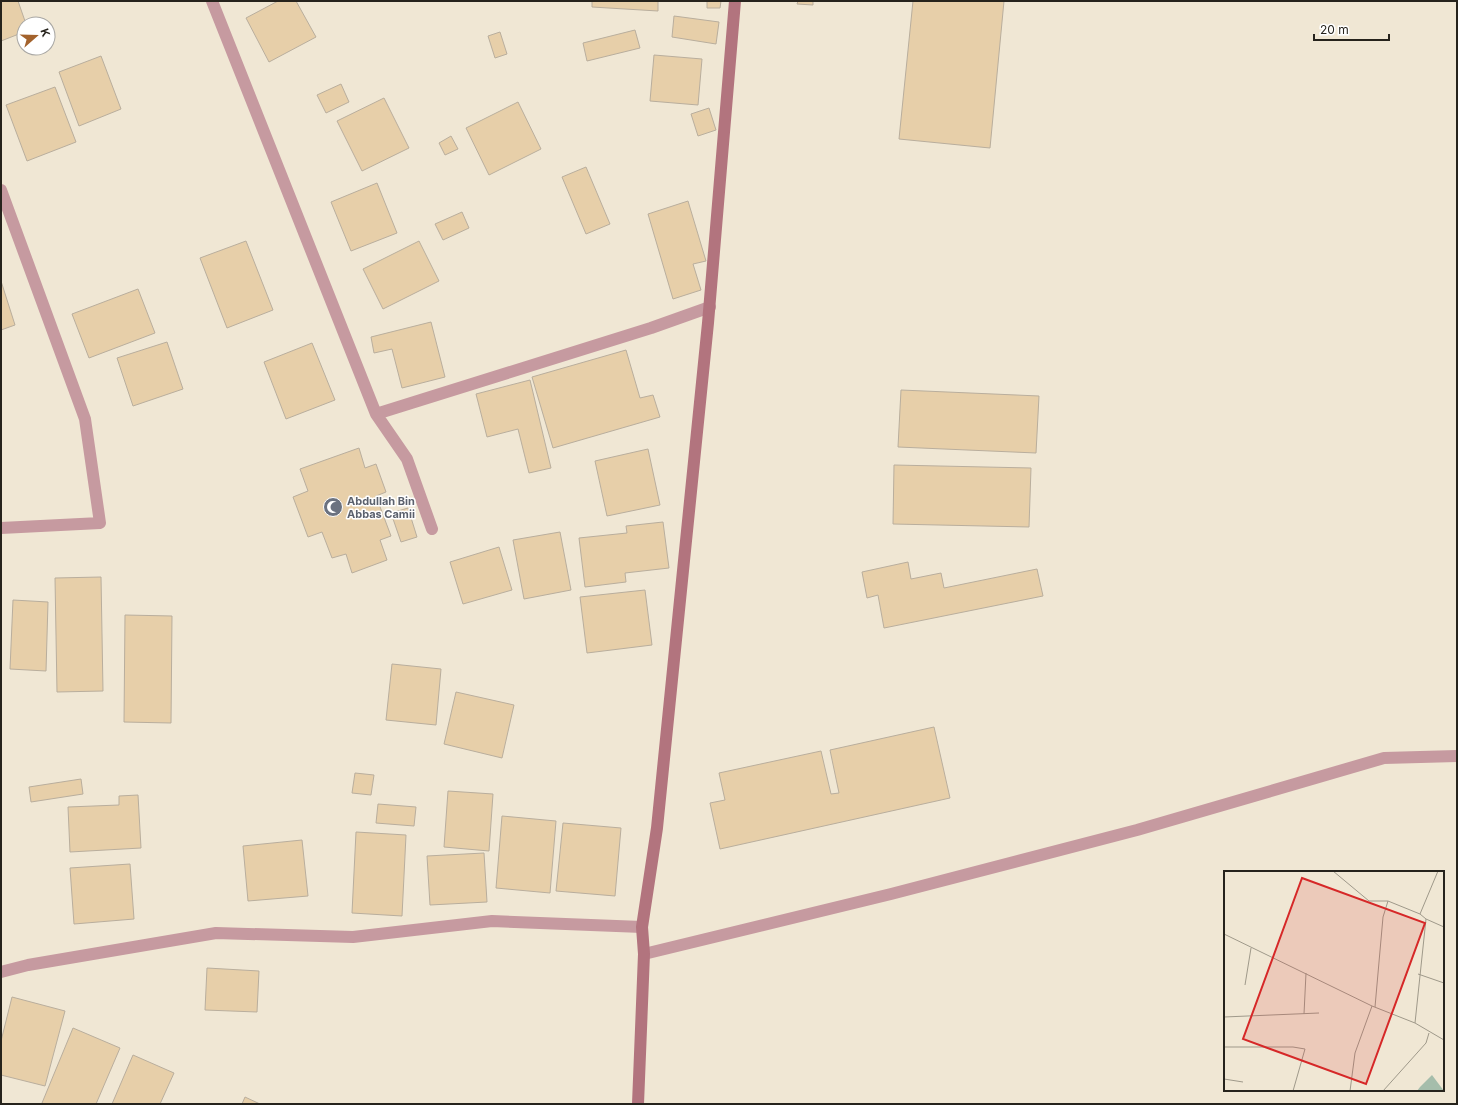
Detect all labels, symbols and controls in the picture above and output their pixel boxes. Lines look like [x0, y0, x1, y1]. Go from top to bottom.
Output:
north arrow [16, 16, 56, 56]
scale bar [1314, 16, 1389, 42]
text: 20 m [1320, 22, 1349, 37]
text: K [37, 26, 53, 39]
place label: Abdullah Bin Abbas Camii [347, 494, 415, 521]
mosque icon: Abdullah Bin Abbas Camii [322, 496, 344, 518]
inset map [1224, 871, 1444, 1091]

